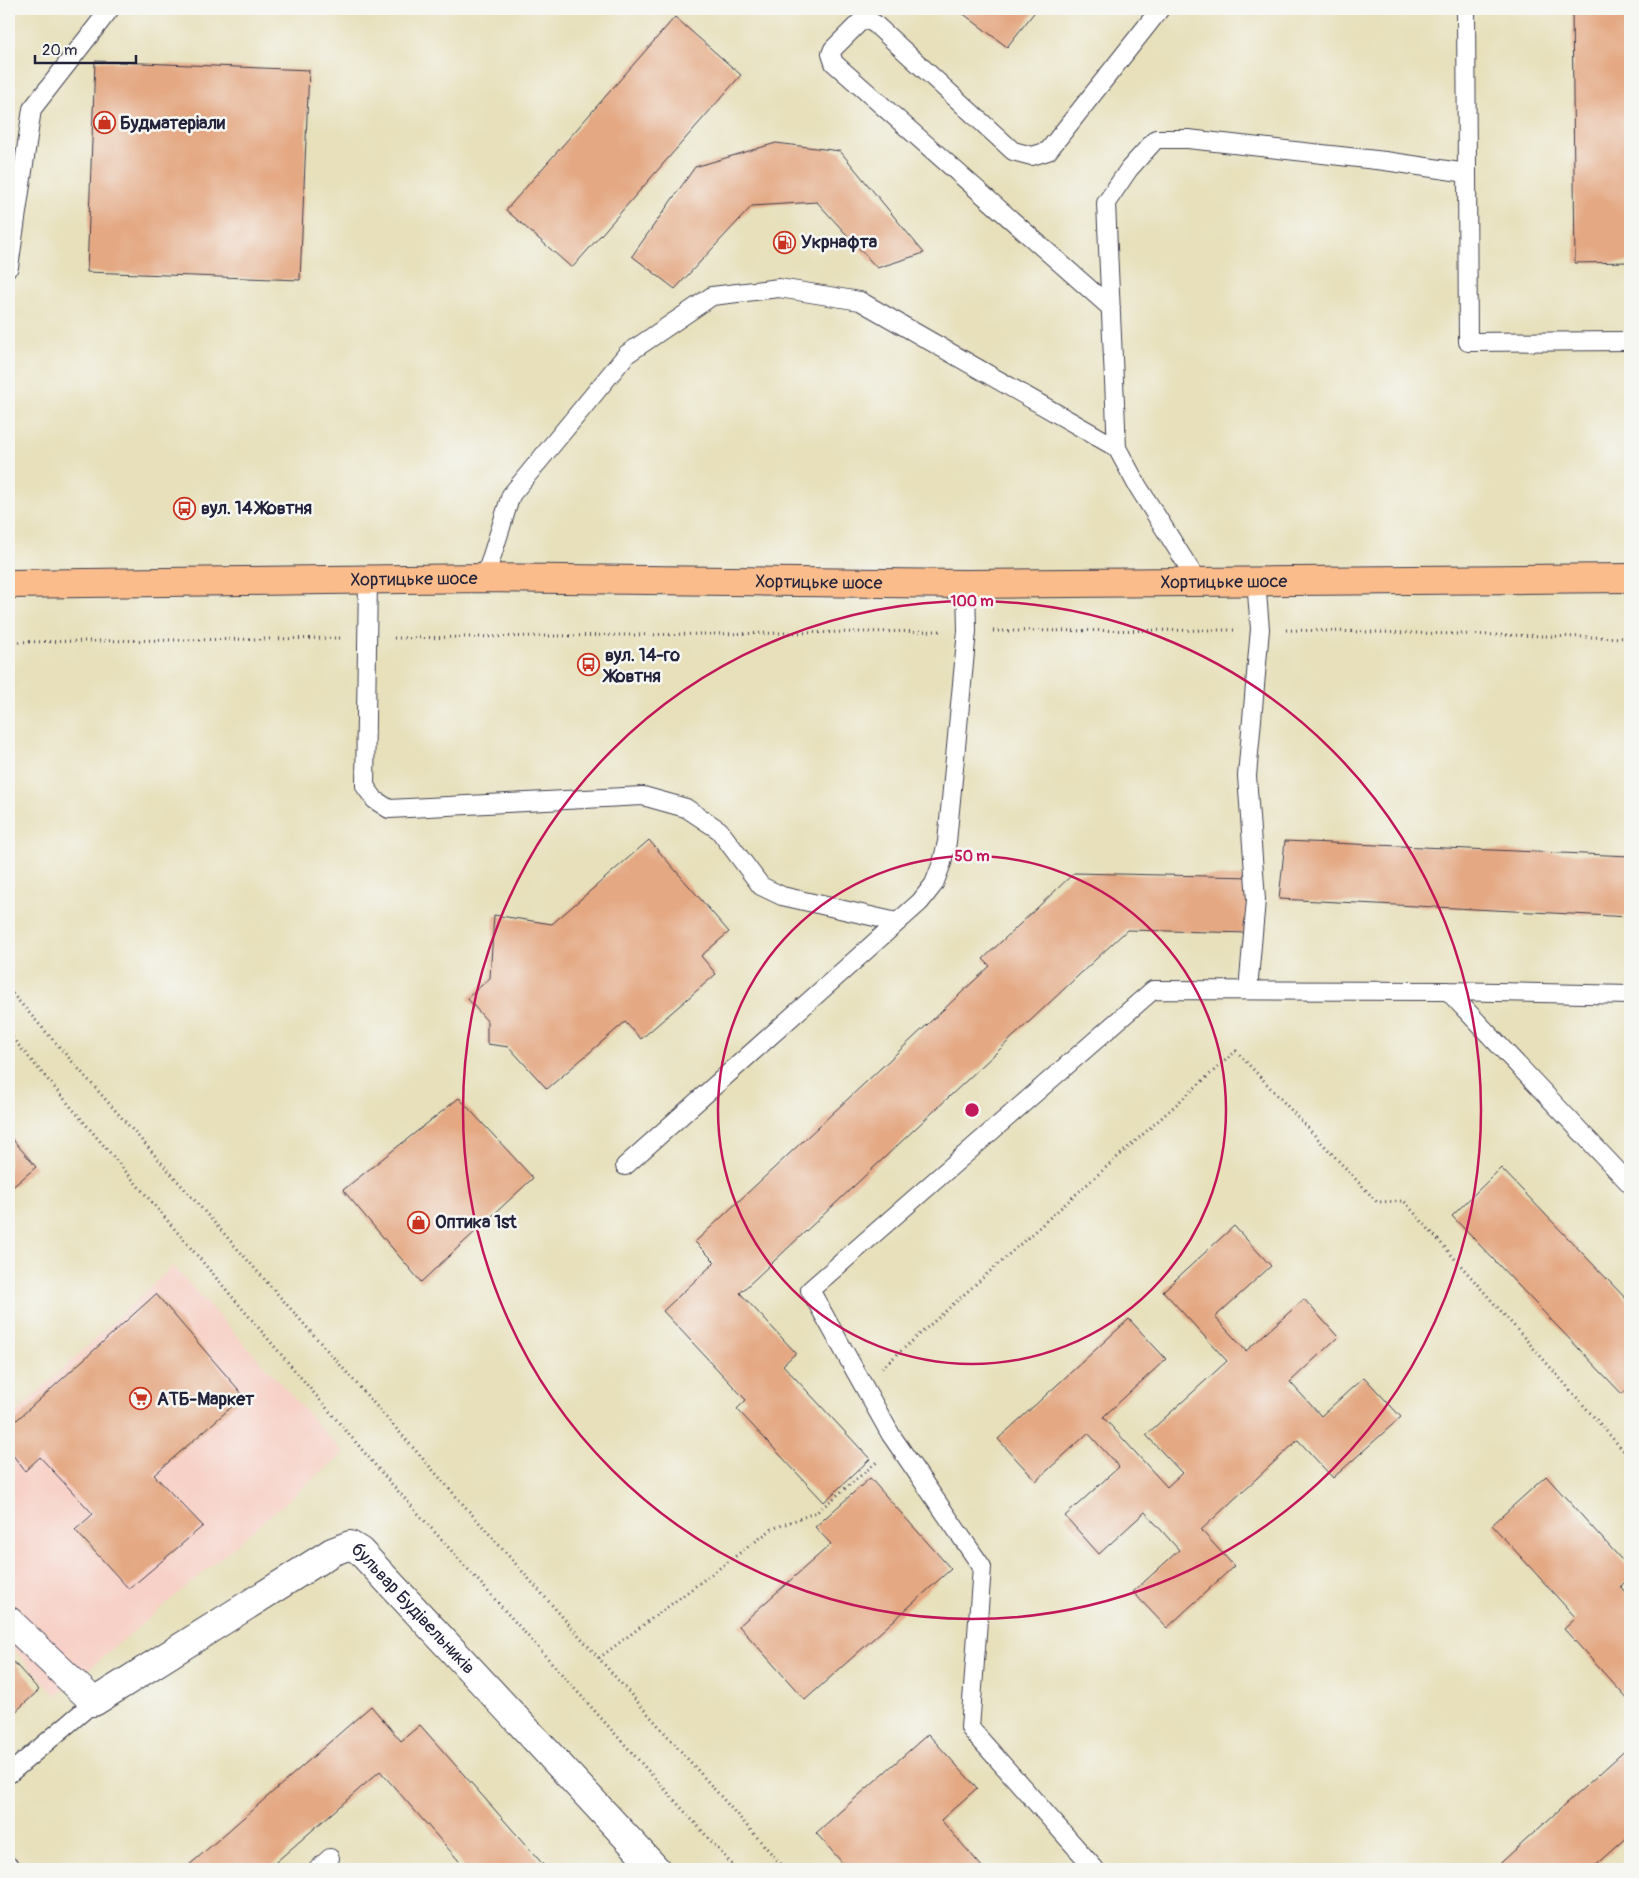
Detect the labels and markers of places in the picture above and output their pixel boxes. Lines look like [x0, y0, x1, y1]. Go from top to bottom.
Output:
shop icon: Будматеріали [92, 111, 116, 135]
place label: Будматеріали [120, 112, 225, 135]
fuel station icon: Укрнафта [773, 230, 797, 254]
place label: Укрнафта [801, 231, 878, 254]
bus stop icon: вул. 14 Жовтня [173, 496, 197, 520]
place label: вул. 14 Жовтня [201, 497, 312, 520]
place label: вул. 14-го Жовтня [602, 644, 680, 688]
bus stop icon: вул. 14-го Жовтня [577, 653, 601, 677]
centre of rings [963, 1101, 981, 1119]
shop icon: Оптика 1st [407, 1210, 431, 1234]
place label: Оптика 1st [435, 1211, 517, 1234]
supermarket icon: АТБ-Маркет [129, 1387, 153, 1411]
place label: АТБ-Маркет [157, 1388, 255, 1411]

